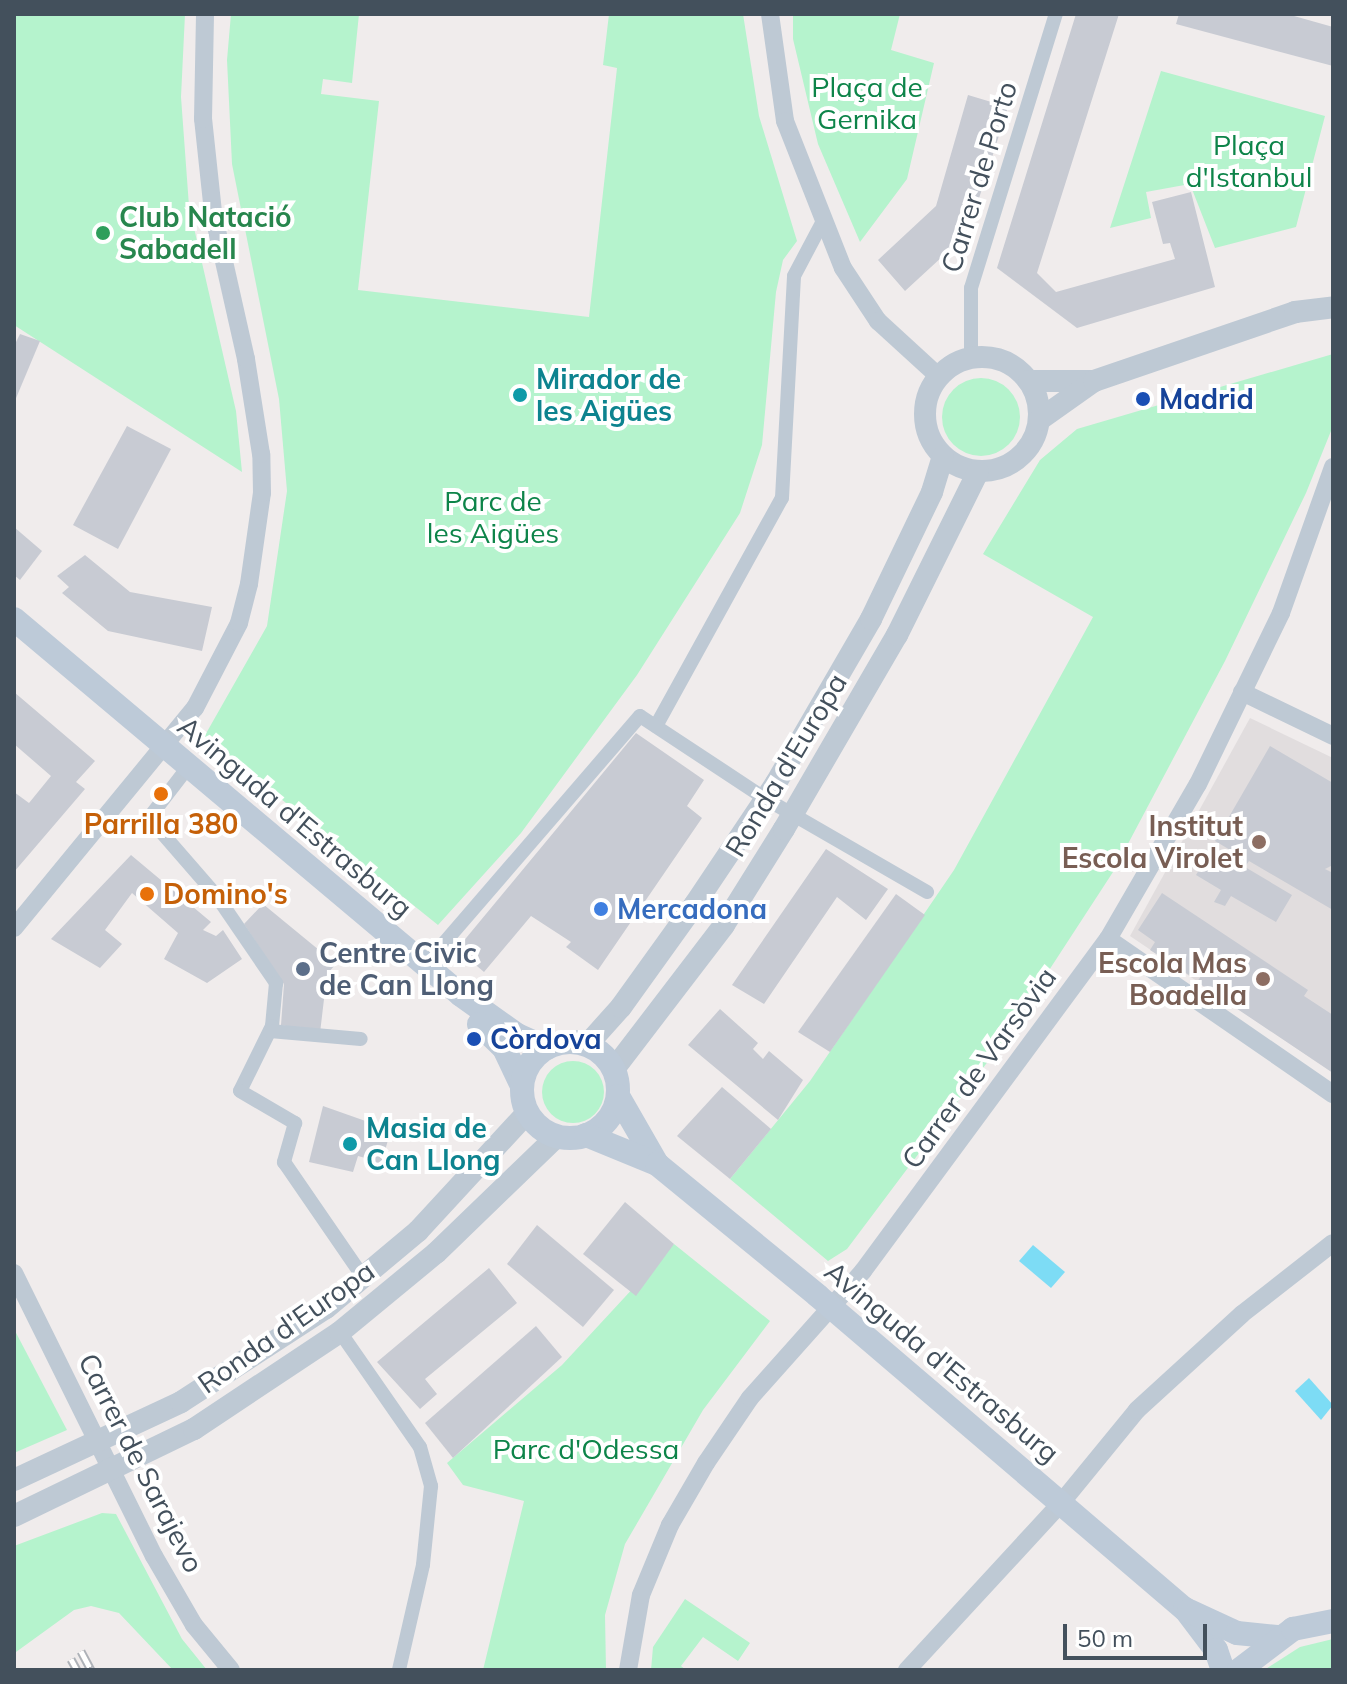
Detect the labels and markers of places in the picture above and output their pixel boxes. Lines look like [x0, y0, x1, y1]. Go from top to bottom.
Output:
place label: Club Natació Sabadell [119, 200, 292, 266]
marker: Club Natació Sabadell [94, 224, 112, 242]
place label: Mirador de les Aigües [536, 362, 681, 428]
place label: Madrid [1159, 382, 1254, 416]
marker: Mirador de les Aigües [511, 386, 529, 404]
marker: Madrid [1134, 390, 1152, 408]
marker: Parrilla 380 [152, 785, 170, 803]
place label: Parrilla 380 [84, 807, 238, 841]
place label: Institut Escola Virolet [1062, 809, 1243, 875]
marker: Institut Escola Virolet [1250, 833, 1268, 851]
place label: Domino's [163, 877, 288, 911]
marker: Domino's [138, 885, 156, 903]
place label: Mercadona [617, 892, 767, 926]
marker: Mercadona [592, 900, 610, 918]
place label: Centre Civic de Can Llong [319, 936, 494, 1002]
place label: Escola Mas Boadella [1098, 946, 1247, 1012]
marker: Centre Civic de Can Llong [294, 960, 312, 978]
marker: Escola Mas Boadella [1254, 970, 1272, 988]
place label: Còrdova [490, 1022, 602, 1056]
marker: Còrdova [465, 1030, 483, 1048]
place label: Masia de Can Llong [366, 1111, 500, 1177]
marker: Masia de Can Llong [341, 1135, 359, 1153]

